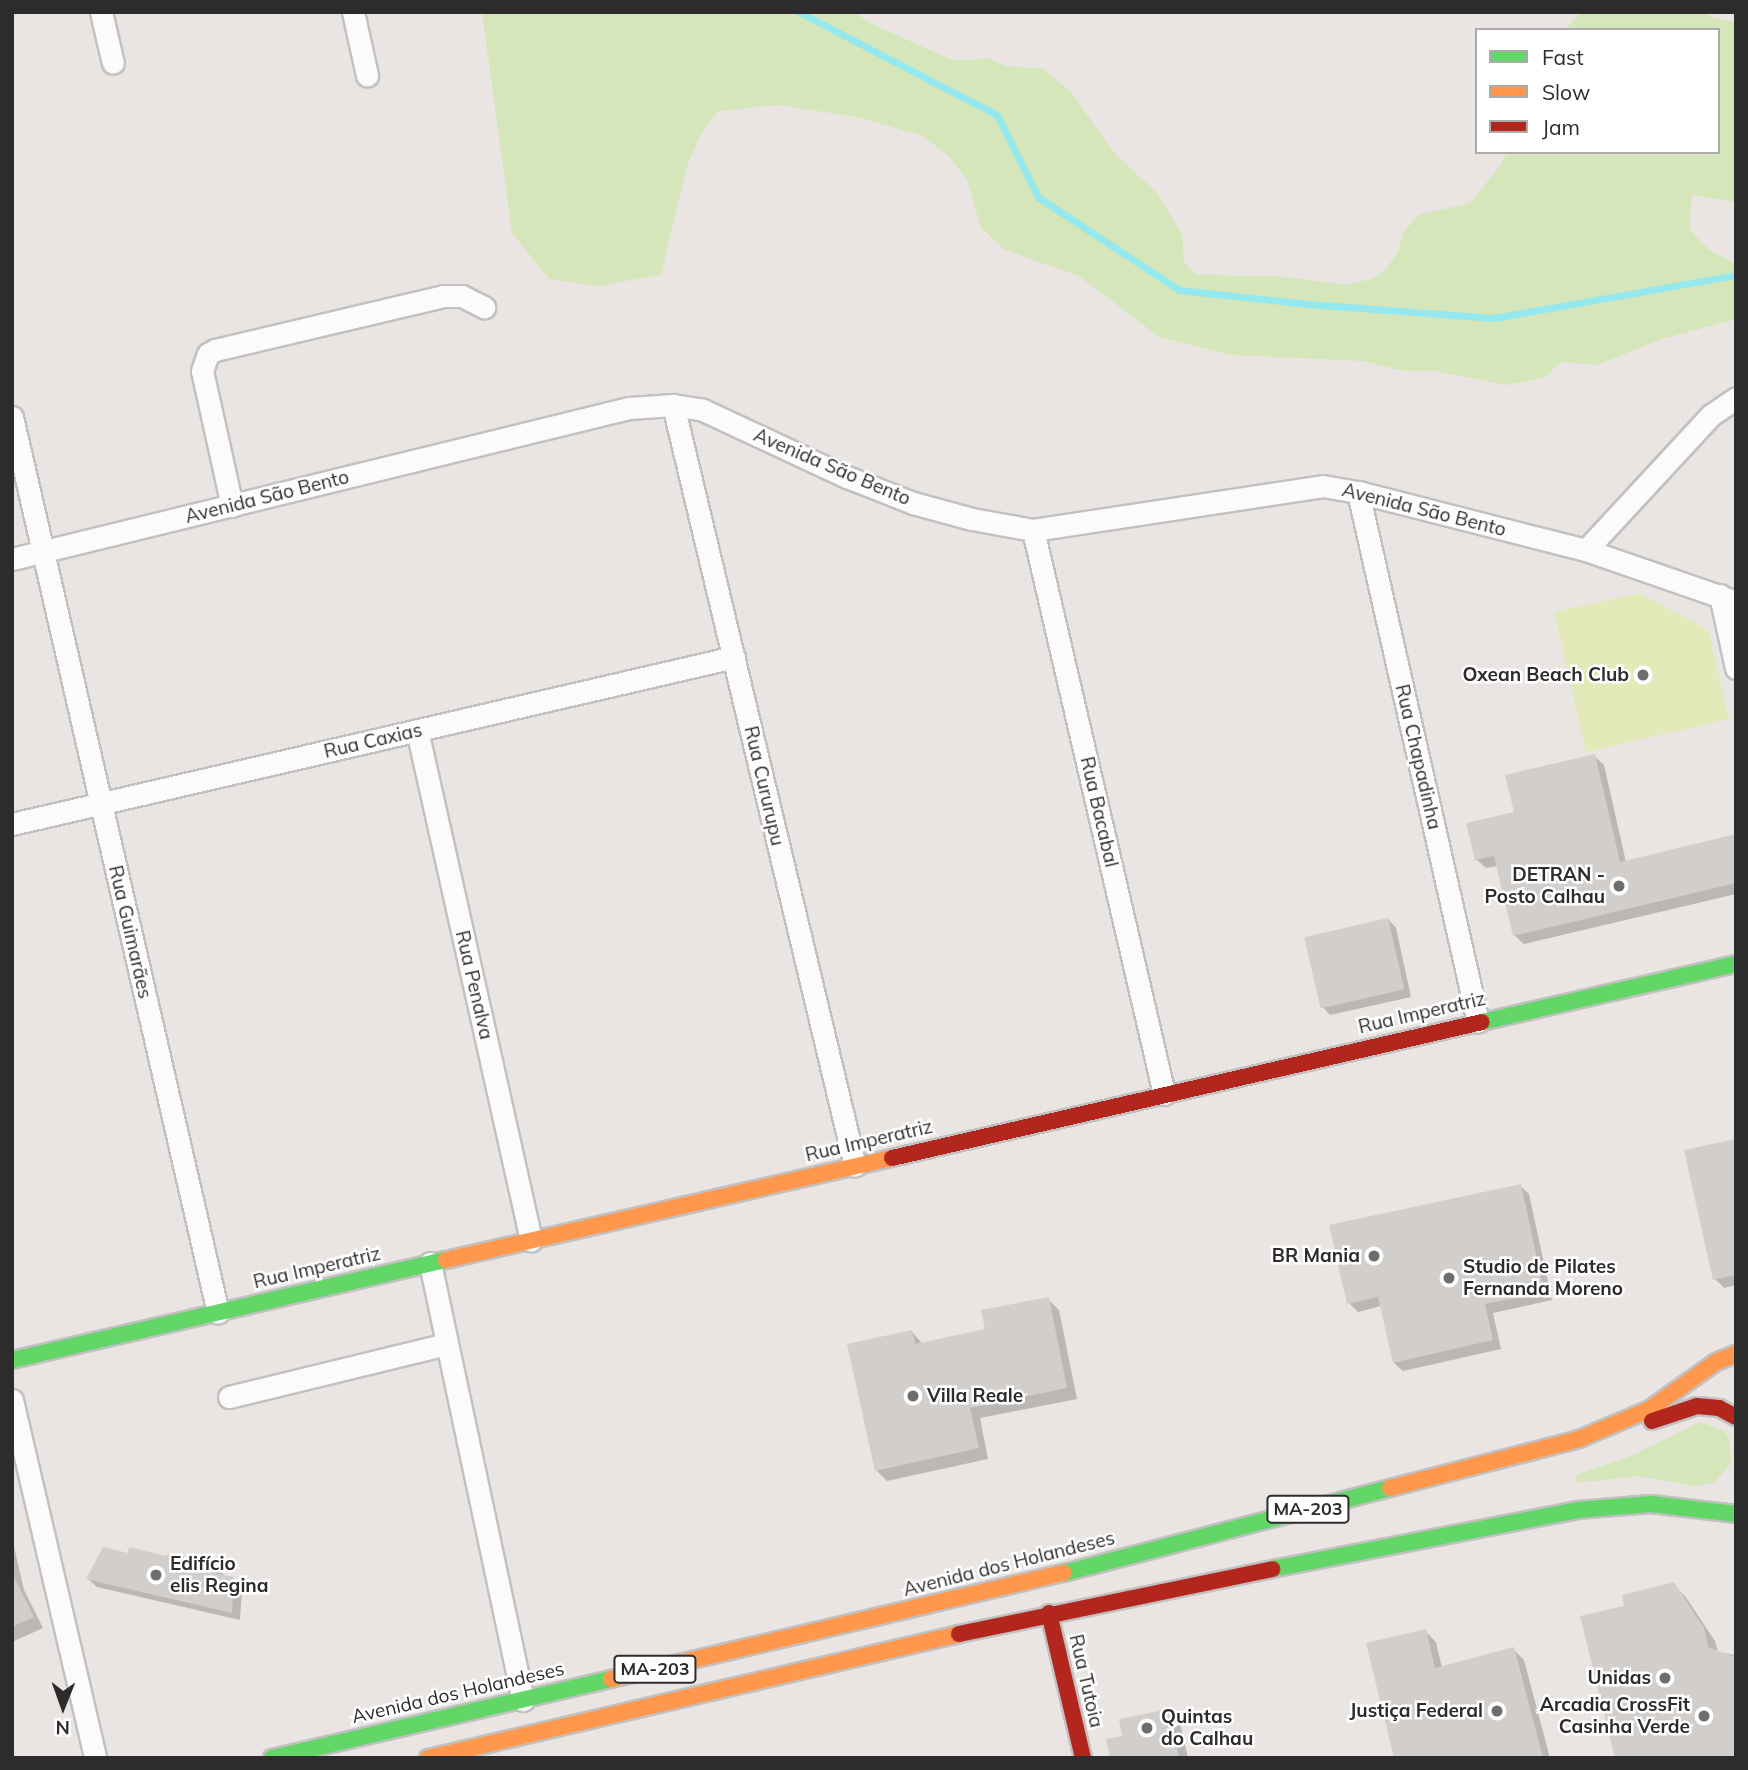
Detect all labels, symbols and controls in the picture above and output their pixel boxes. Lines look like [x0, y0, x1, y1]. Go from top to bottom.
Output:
legend [1475, 28, 1720, 154]
text: Fast [1542, 44, 1584, 70]
text: Slow [1542, 79, 1590, 105]
text: Jam [1542, 114, 1580, 140]
street label: Avenida São Bento [750, 424, 914, 510]
street label: Avenida São Bento [183, 466, 351, 528]
street label: Avenida São Bento [1340, 479, 1508, 541]
place label: Oxean Beach Club [1462, 664, 1629, 686]
marker: Oxean Beach Club [1635, 667, 1651, 683]
street label: Rua Chapadinha [1390, 682, 1446, 832]
street label: Rua Caxias [322, 719, 424, 763]
street label: Rua Cururupu [739, 724, 789, 848]
street label: Rua Bacabal [1075, 754, 1123, 870]
street label: Rua Guimarães [104, 863, 156, 1001]
place label: DETRAN - Posto Calhau [1485, 864, 1605, 908]
marker: DETRAN - Posto Calhau [1611, 878, 1627, 894]
street label: Rua Penalva [450, 928, 498, 1042]
street label: Rua Imperatriz [1356, 987, 1488, 1039]
street label: Rua Imperatriz [803, 1115, 935, 1167]
street label: Rua Imperatriz [251, 1242, 383, 1294]
place label: BR Mania [1272, 1245, 1360, 1267]
marker: BR Mania [1366, 1248, 1382, 1264]
place label: Studio de Pilates Fernanda Moreno [1463, 1256, 1623, 1300]
marker: Studio de Pilates Fernanda Moreno [1441, 1270, 1457, 1286]
place label: Villa Reale [927, 1385, 1023, 1407]
marker: Villa Reale [905, 1388, 921, 1404]
road number: MA-203 [1266, 1494, 1350, 1524]
street label: Avenida dos Holandeses [901, 1527, 1117, 1601]
place label: Edifício elis Regina [170, 1553, 269, 1597]
marker: Edifício elis Regina [148, 1567, 164, 1583]
street label: Rua Tutoia [1064, 1632, 1108, 1730]
road number: MA-203 [613, 1654, 697, 1684]
street label: Avenida dos Holandeses [350, 1657, 566, 1729]
place label: Unidas [1587, 1667, 1651, 1689]
marker: Unidas [1657, 1670, 1673, 1686]
north arrow [28, 1672, 98, 1742]
place label: Arcadia CrossFit Casinha Verde [1540, 1694, 1690, 1738]
place label: Justiça Federal [1349, 1700, 1483, 1722]
marker: Justiça Federal [1489, 1703, 1505, 1719]
place label: Quintas do Calhau [1161, 1706, 1253, 1750]
marker: Arcadia CrossFit Casinha Verde [1696, 1708, 1712, 1724]
text: N [55, 1716, 70, 1740]
marker: Quintas do Calhau [1139, 1720, 1155, 1736]

